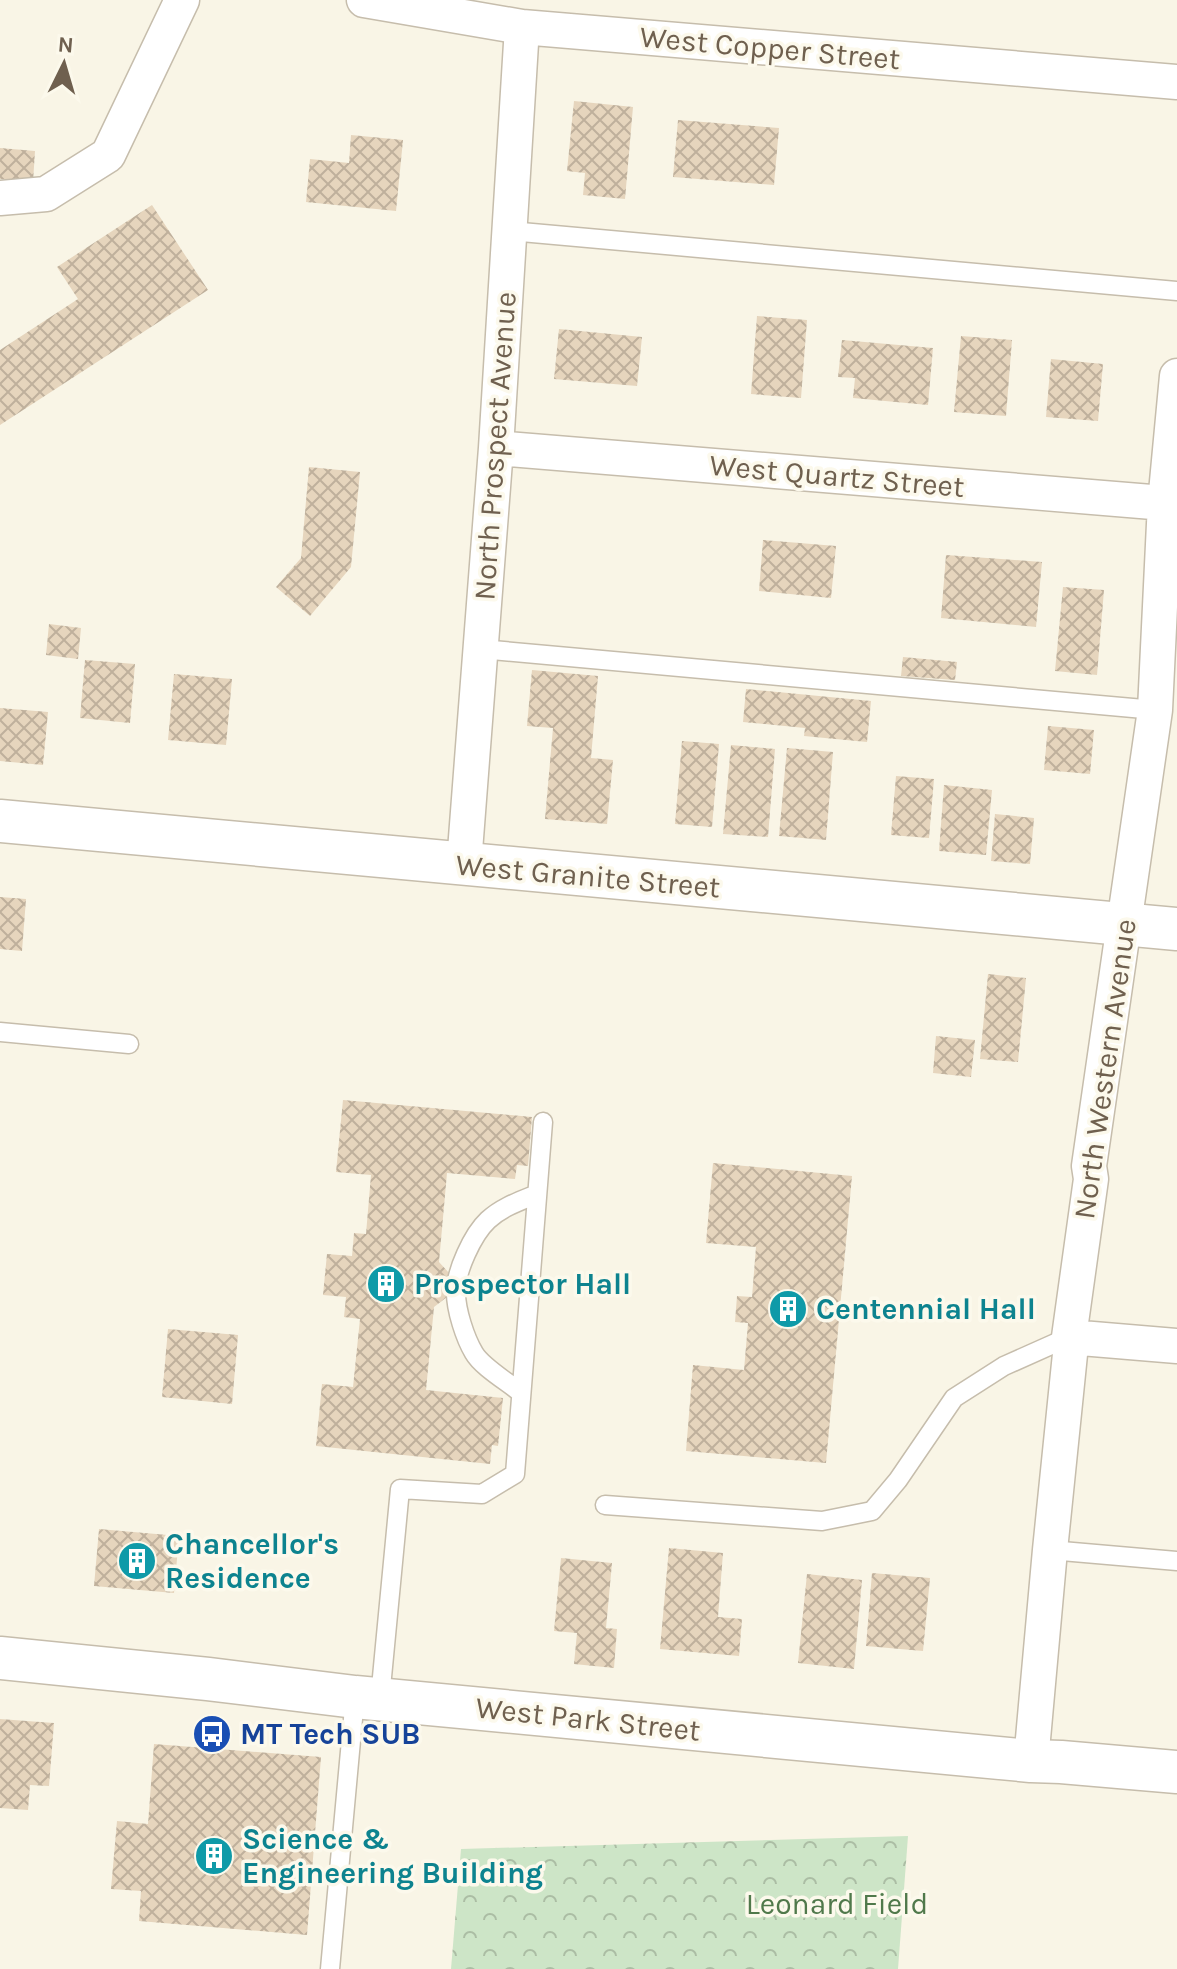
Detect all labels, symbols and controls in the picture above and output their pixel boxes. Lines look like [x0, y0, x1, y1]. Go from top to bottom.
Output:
street label: West Copper Street [638, 19, 902, 77]
north arrow [24, 24, 104, 104]
text: N [57, 31, 75, 59]
street label: North Prospect Avenue [466, 290, 524, 602]
street label: West Quartz Street [708, 447, 966, 505]
street label: West Granite Street [454, 847, 722, 905]
street label: North Western Avenue [1066, 917, 1144, 1221]
building icon: Prospector Hall [365, 1263, 407, 1305]
place label: Prospector Hall [414, 1266, 631, 1302]
building icon: Centennial Hall [767, 1288, 809, 1330]
place label: Centennial Hall [816, 1291, 1036, 1327]
place label: Chancellor's Residence [165, 1526, 339, 1596]
building icon: Chancellor's Residence [116, 1540, 158, 1582]
street label: West Park Street [474, 1689, 702, 1749]
bus stop icon: MT Tech SUB [191, 1713, 233, 1755]
place label: MT Tech SUB [240, 1716, 421, 1752]
place label: Science & Engineering Building [242, 1821, 543, 1891]
building icon: Science & Engineering Building [193, 1835, 235, 1877]
park label: Leonard Field [746, 1886, 928, 1922]

